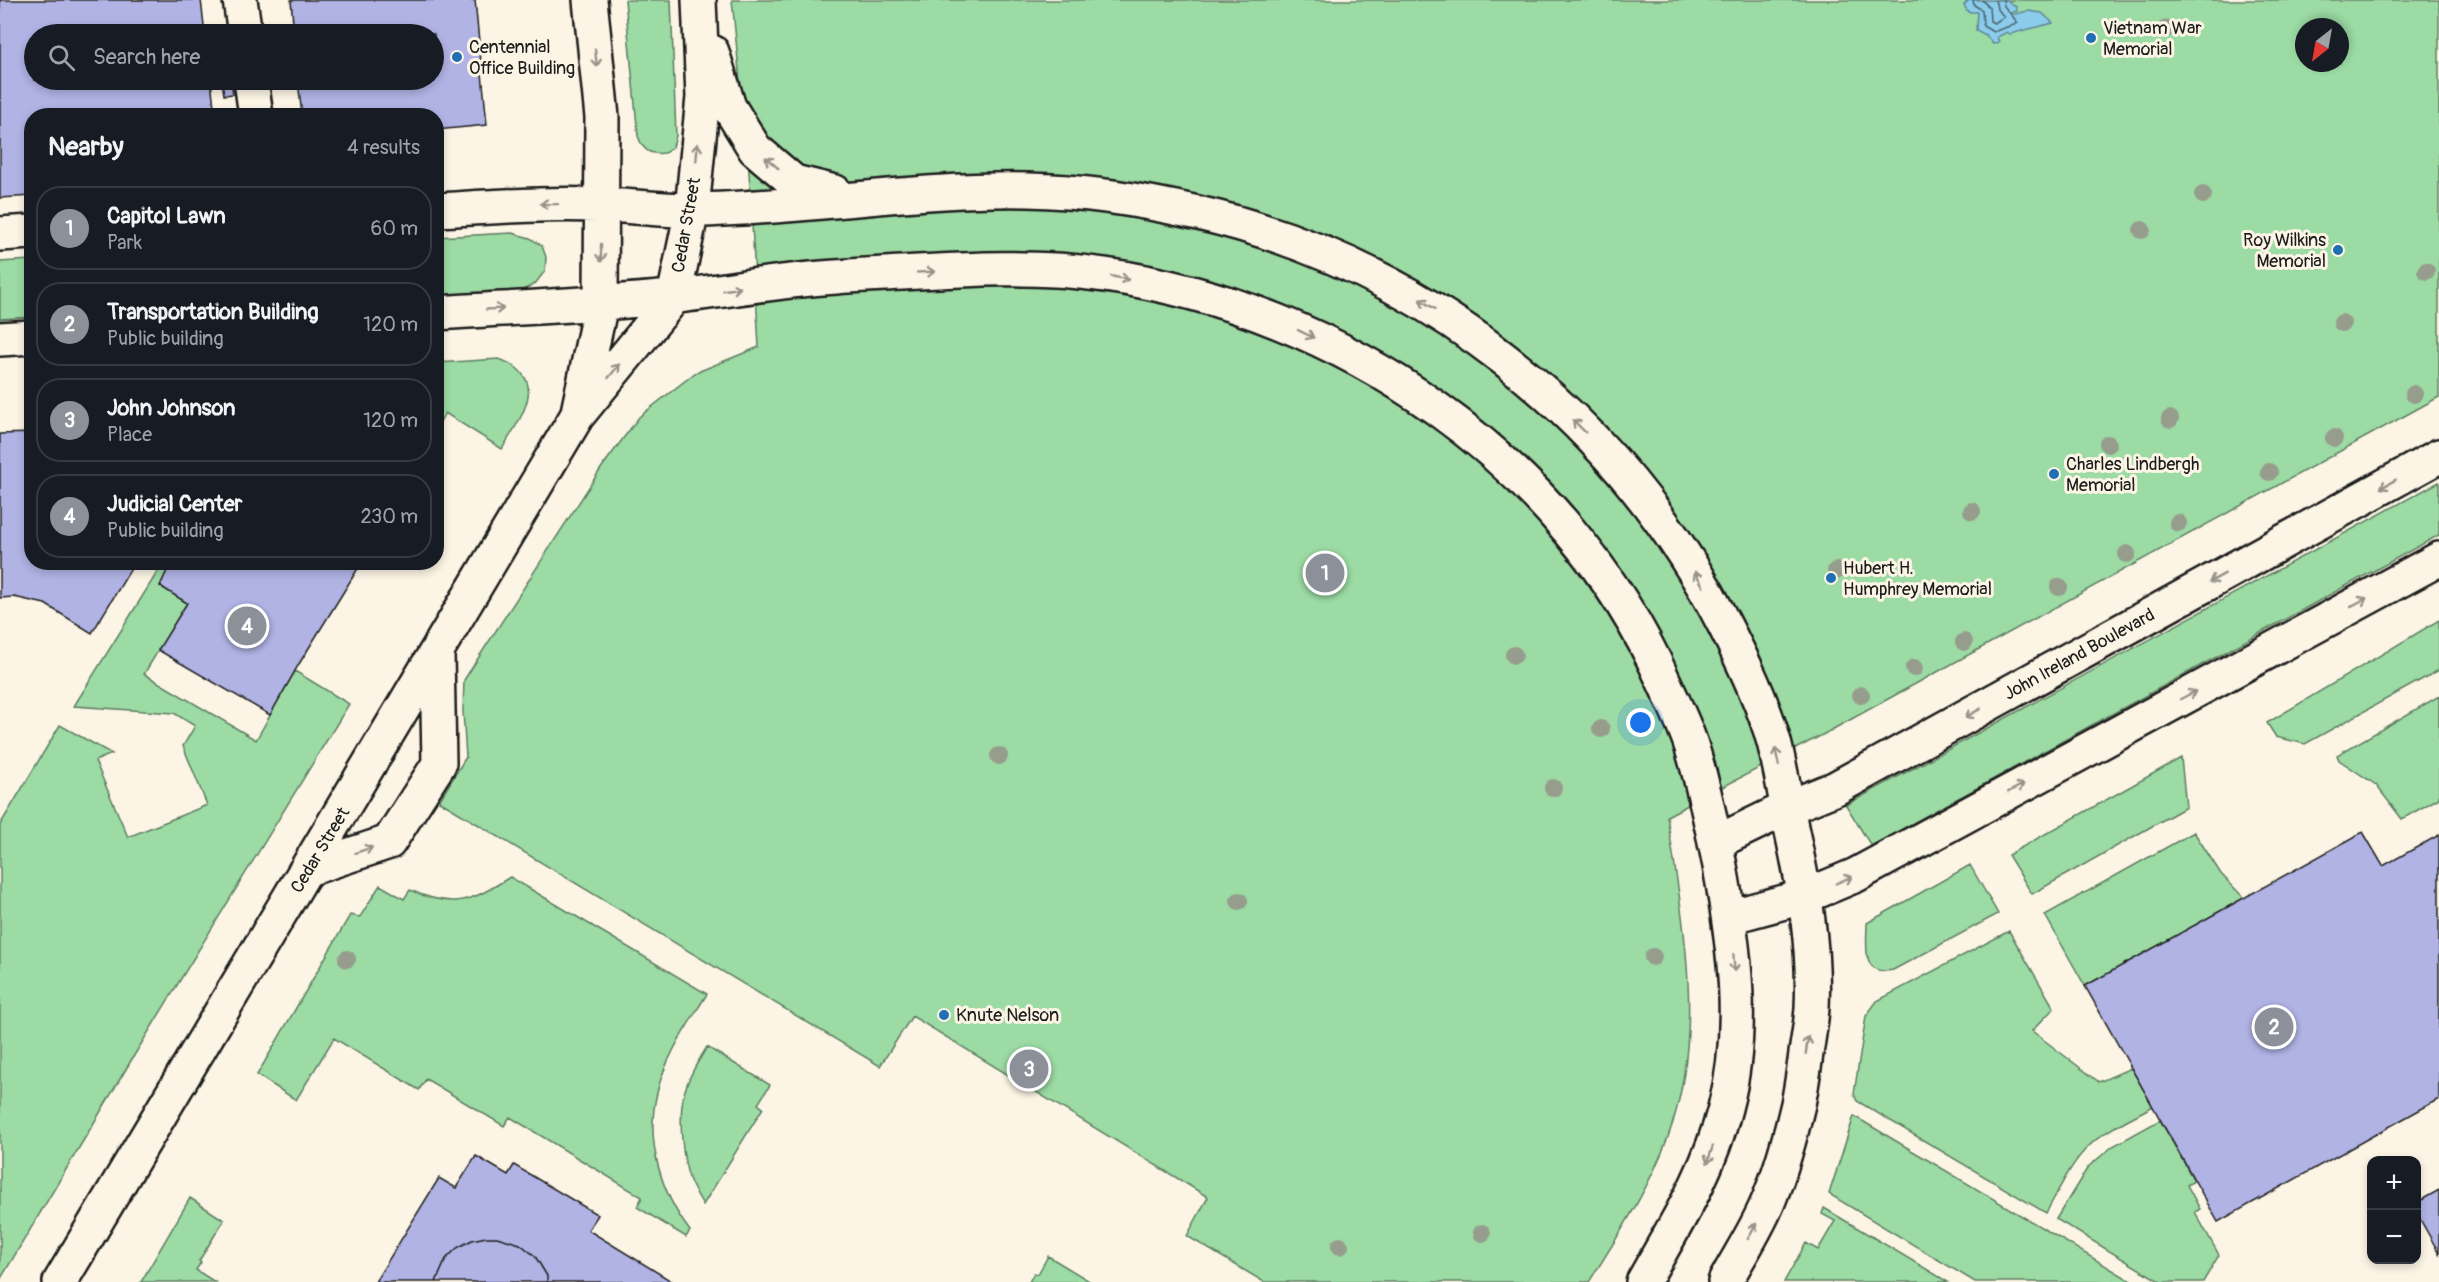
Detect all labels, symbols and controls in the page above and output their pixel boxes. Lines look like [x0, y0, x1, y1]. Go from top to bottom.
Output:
place label: Vietnam War Memorial [2103, 17, 2202, 61]
north arrow [2295, 18, 2349, 72]
search box [24, 24, 444, 90]
marker: Vietnam War Memorial [2084, 31, 2098, 45]
place label: Centennial Office Building [469, 36, 575, 80]
icon: search [45, 41, 78, 74]
text: Search here [93, 43, 200, 71]
one-way arrow [591, 48, 602, 68]
marker: Centennial Office Building [450, 50, 464, 64]
text: Nearby [48, 131, 124, 163]
text: 4 results [347, 135, 420, 160]
one-way arrow [692, 142, 703, 162]
one-way arrow [765, 156, 780, 170]
street label: Cedar Street [667, 175, 706, 275]
one-way arrow [540, 198, 560, 210]
text: Capitol Lawn [107, 202, 226, 230]
text: 1 [66, 216, 73, 241]
text: 60 m [371, 216, 418, 241]
place label: Roy Wilkins Memorial [2243, 229, 2326, 273]
text: Park [107, 230, 142, 255]
one-way arrow [595, 242, 607, 262]
marker: Roy Wilkins Memorial [2331, 243, 2345, 257]
one-way arrow [915, 266, 935, 277]
one-way arrow [1110, 273, 1129, 284]
one-way arrow [721, 284, 741, 295]
text: Transportation Building [107, 298, 319, 326]
one-way arrow [1419, 298, 1436, 310]
one-way arrow [484, 304, 504, 315]
text: 2 [64, 312, 75, 337]
text: 120 m [363, 312, 418, 337]
text: Public building [107, 326, 223, 351]
one-way arrow [1297, 328, 1315, 340]
one-way arrow [607, 364, 621, 379]
text: John Johnson [107, 394, 235, 422]
text: 3 [64, 408, 75, 433]
text: 120 m [363, 408, 418, 433]
one-way arrow [1572, 418, 1587, 433]
text: Place [107, 422, 152, 447]
place label: Charles Lindbergh Memorial [2066, 453, 2199, 497]
marker: Charles Lindbergh Memorial [2047, 467, 2061, 481]
one-way arrow [2380, 478, 2397, 490]
text: Judicial Center [107, 490, 242, 518]
text: 4 [64, 504, 75, 529]
text: 230 m [361, 504, 418, 529]
text: Public building [107, 518, 223, 543]
pin: 1 [1306, 550, 1344, 596]
place label: Hubert H. Humphrey Memorial [1843, 557, 1992, 601]
one-way arrow [1693, 571, 1705, 588]
marker: Hubert H. Humphrey Memorial [1824, 571, 1838, 585]
one-way arrow [2209, 573, 2226, 585]
one-way arrow [2350, 596, 2367, 608]
street label: John Ireland Boulevard [2000, 603, 2159, 706]
pin: 4 [228, 604, 266, 648]
one-way arrow [2178, 689, 2196, 700]
your location [1626, 708, 1655, 737]
one-way arrow [1964, 708, 1982, 719]
one-way arrow [1771, 747, 1782, 767]
one-way arrow [2007, 782, 2024, 794]
street label: Cedar Street [286, 802, 355, 897]
one-way arrow [354, 844, 373, 855]
one-way arrow [1835, 874, 1853, 885]
one-way arrow [1729, 953, 1740, 973]
place label: Knute Nelson [956, 1004, 1059, 1027]
pin: 2 [2254, 1004, 2294, 1050]
marker: Knute Nelson [937, 1008, 951, 1022]
one-way arrow [1801, 1035, 1812, 1055]
pin: 3 [1010, 1046, 1048, 1092]
one-way arrow [1704, 1145, 1715, 1164]
map controls [2367, 1156, 2421, 1264]
button: + [2367, 1156, 2421, 1210]
button: − [2367, 1210, 2421, 1264]
one-way arrow [1747, 1222, 1758, 1240]

